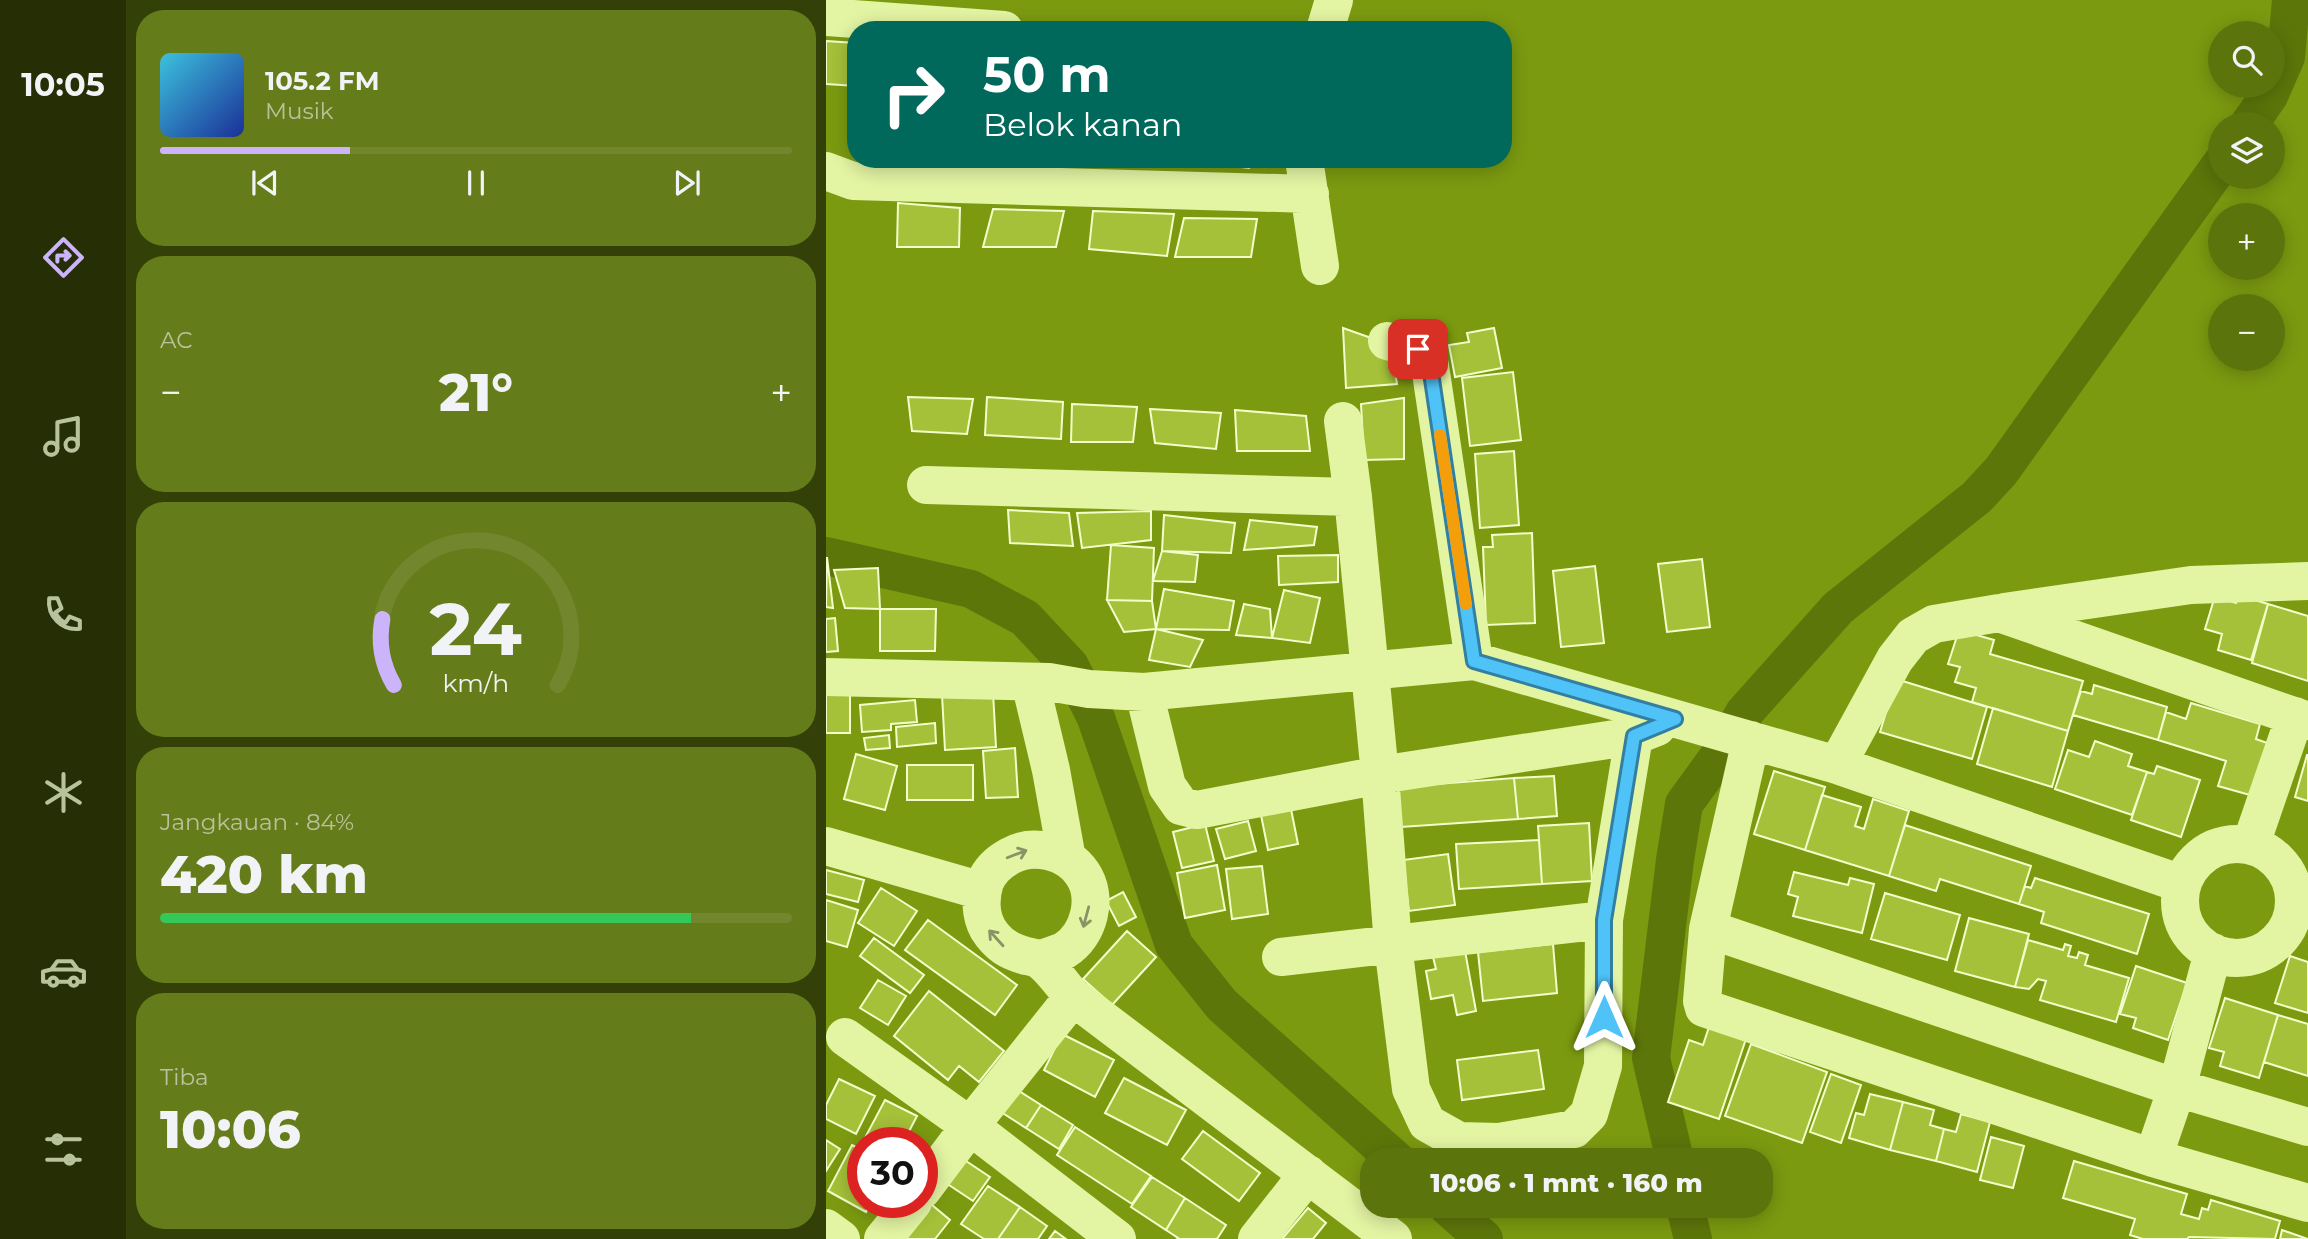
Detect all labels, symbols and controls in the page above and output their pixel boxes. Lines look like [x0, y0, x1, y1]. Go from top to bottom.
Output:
map controls [2208, 21, 2285, 371]
button: search [2208, 21, 2285, 98]
text: 50 m [983, 45, 1111, 104]
icon: right [868, 49, 959, 140]
text: 10:05 [21, 65, 105, 104]
text: 105.2 FM [265, 65, 380, 97]
text: Musik [265, 97, 334, 125]
text: Belok kanan [983, 105, 1183, 144]
button: layers [2208, 112, 2285, 189]
icon: previous [246, 164, 284, 202]
icon: pause [457, 164, 495, 202]
icon: next [668, 164, 706, 202]
button: + [2208, 203, 2285, 280]
icon: directions [39, 233, 88, 282]
button: − [2208, 294, 2285, 371]
pin [1388, 319, 1448, 379]
text: AC [160, 326, 193, 354]
icon: arrive [1399, 330, 1437, 368]
text: 21° [439, 361, 513, 424]
text: − [160, 369, 182, 416]
text: + [770, 369, 792, 416]
icon: music [39, 412, 88, 461]
text: 24 [430, 586, 522, 674]
icon: phone [39, 590, 88, 639]
text: km/h [443, 668, 509, 698]
icon: climate [39, 768, 88, 817]
text: Jangkauan · 84% [160, 808, 354, 836]
text: 420 km [160, 843, 368, 906]
one-way arrow [1005, 847, 1027, 860]
one-way arrow [1079, 906, 1092, 928]
one-way arrow [988, 929, 1004, 947]
icon: car [39, 947, 88, 996]
position arrow [1567, 980, 1641, 1054]
text: Tiba [160, 1063, 208, 1091]
text: 10:06 [160, 1098, 301, 1161]
icon: filters [39, 1125, 88, 1174]
speed limit sign: 30 [847, 1127, 938, 1218]
text: 10:06 · 1 mnt · 160 m [1430, 1167, 1703, 1199]

